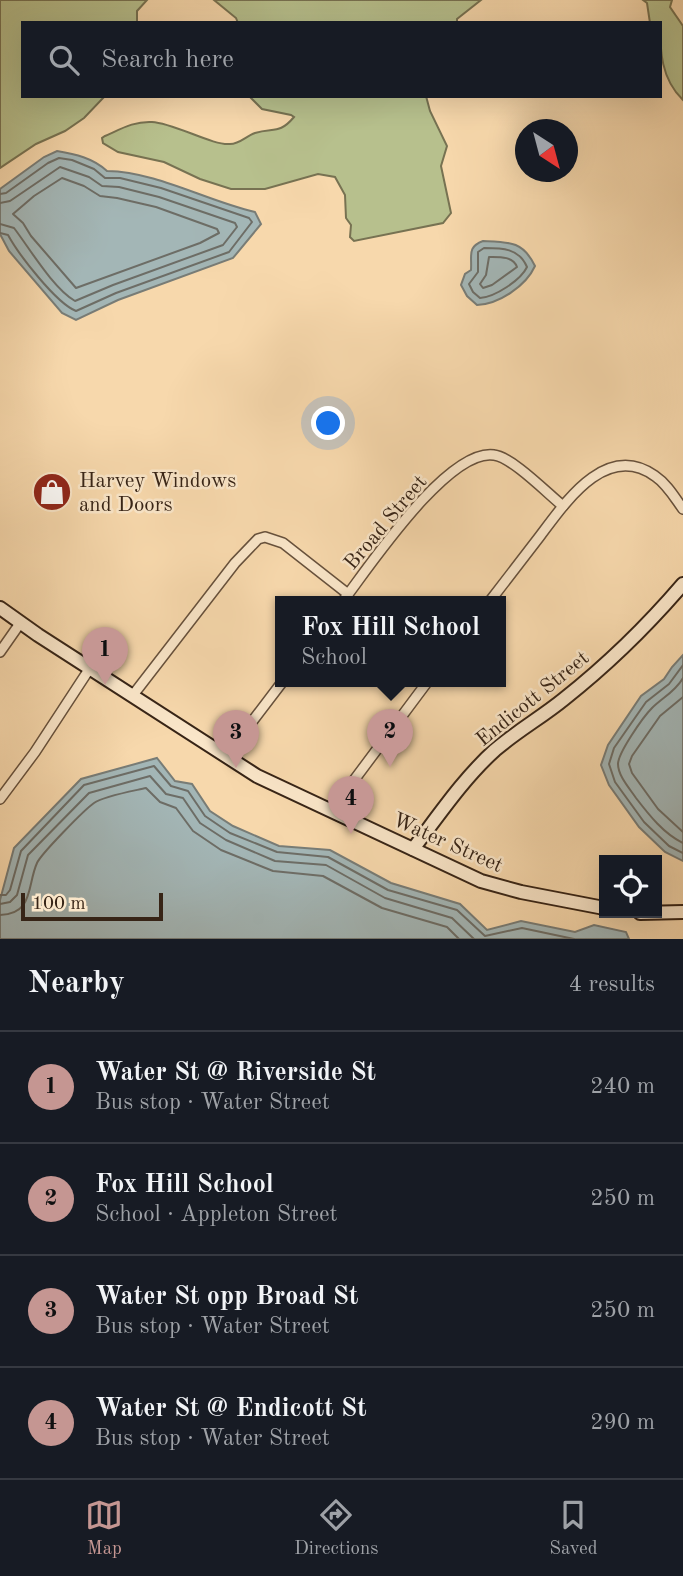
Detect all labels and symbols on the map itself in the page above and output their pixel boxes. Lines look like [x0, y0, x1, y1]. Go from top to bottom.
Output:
north arrow [515, 119, 578, 182]
your location [311, 406, 345, 440]
shop icon: Harvey Windows and Doors [31, 471, 73, 513]
place label: Harvey Windows and Doors [79, 471, 236, 516]
street label: Broad Street [341, 472, 432, 574]
pin: 1 [82, 627, 128, 685]
street label: Endicott Street [473, 647, 593, 751]
pin: 2 [367, 709, 413, 767]
pin: 3 [213, 710, 259, 768]
pin: 4 [328, 776, 374, 834]
street label: Water Street [389, 810, 506, 877]
scale bar [21, 890, 163, 922]

